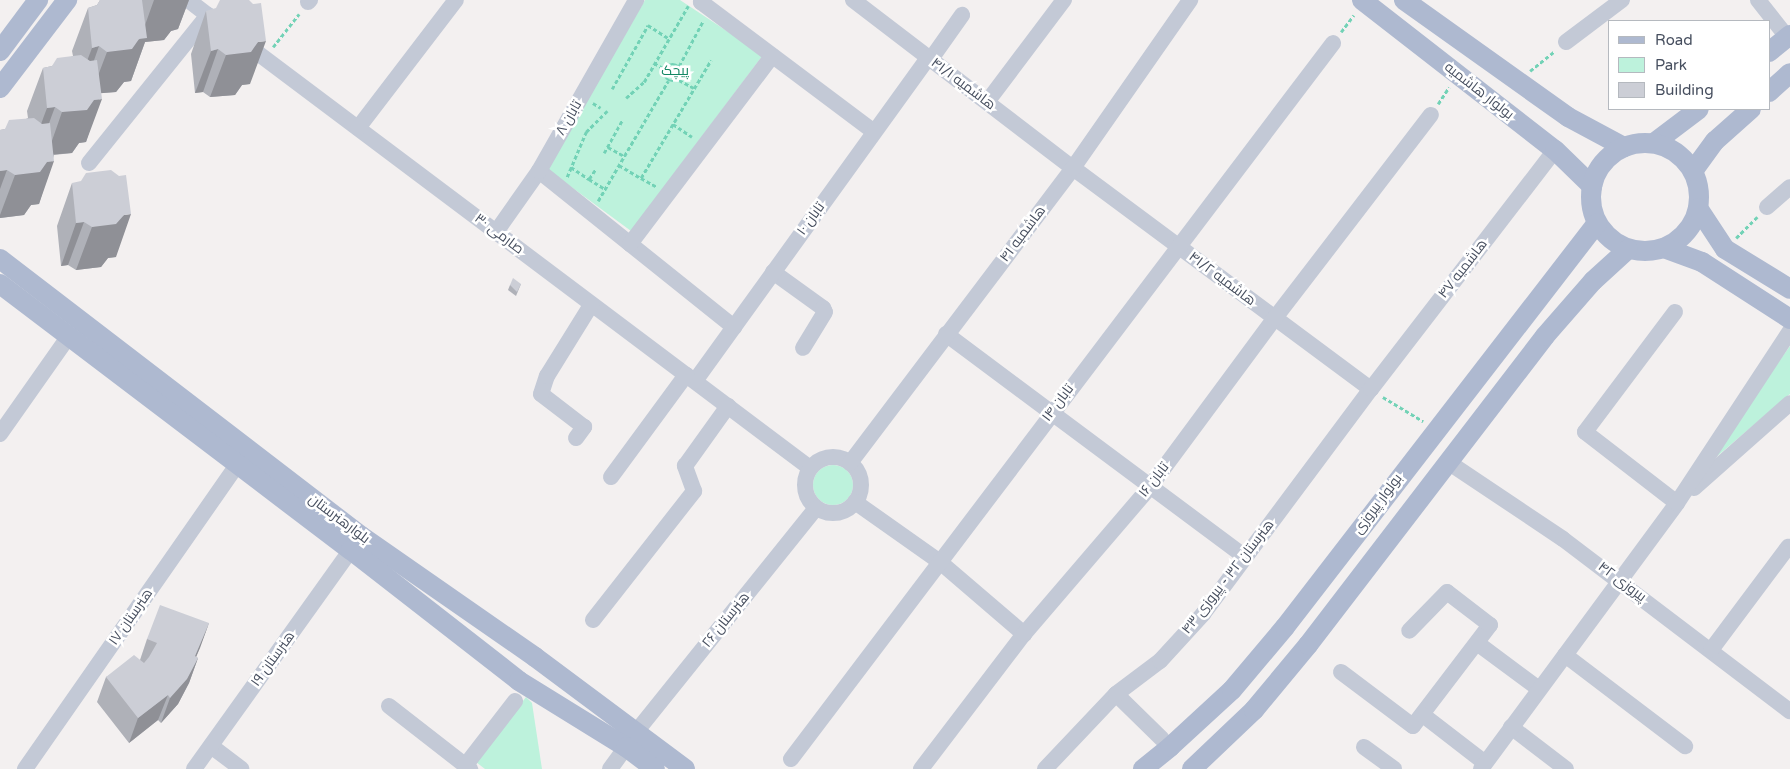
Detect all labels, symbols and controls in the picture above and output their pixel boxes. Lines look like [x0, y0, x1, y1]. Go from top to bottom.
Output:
legend [1608, 20, 1770, 110]
text: Road [1655, 31, 1693, 49]
street label: هاشمیه ۴۱/۱ [927, 54, 999, 114]
text: Park [1655, 56, 1687, 74]
street label: بولوار هاشمیه [1441, 59, 1517, 123]
park label: پیچک [661, 63, 689, 79]
text: Building [1655, 81, 1714, 99]
street label: تابان ۸ [552, 98, 586, 138]
street label: تابان ۱۰ [793, 199, 829, 239]
street label: هاشمیه ۴۱ [997, 203, 1049, 265]
street label: صارمی ۳۰ [471, 210, 527, 258]
street label: هاشمیه ۴۷ [1435, 236, 1491, 302]
street label: هاشمیه ۴۱/۲ [1185, 248, 1259, 310]
street label: تابان ۱۴ [1039, 381, 1077, 425]
street label: تابان ۱۶ [1135, 459, 1173, 501]
street label: بولوار پیروزی [1350, 471, 1406, 537]
street label: بلوارهنرستان [305, 491, 373, 547]
street label: هنرستان ۳۲ - پیروزی ۴۳ [1178, 517, 1278, 637]
street label: پیروزی ۴۲ [1594, 558, 1650, 606]
street label: هنرستان ۱۷ [105, 585, 157, 649]
street label: هنرستان ۲۶ [699, 589, 753, 651]
street label: هنرستان ۱۹ [247, 628, 299, 690]

